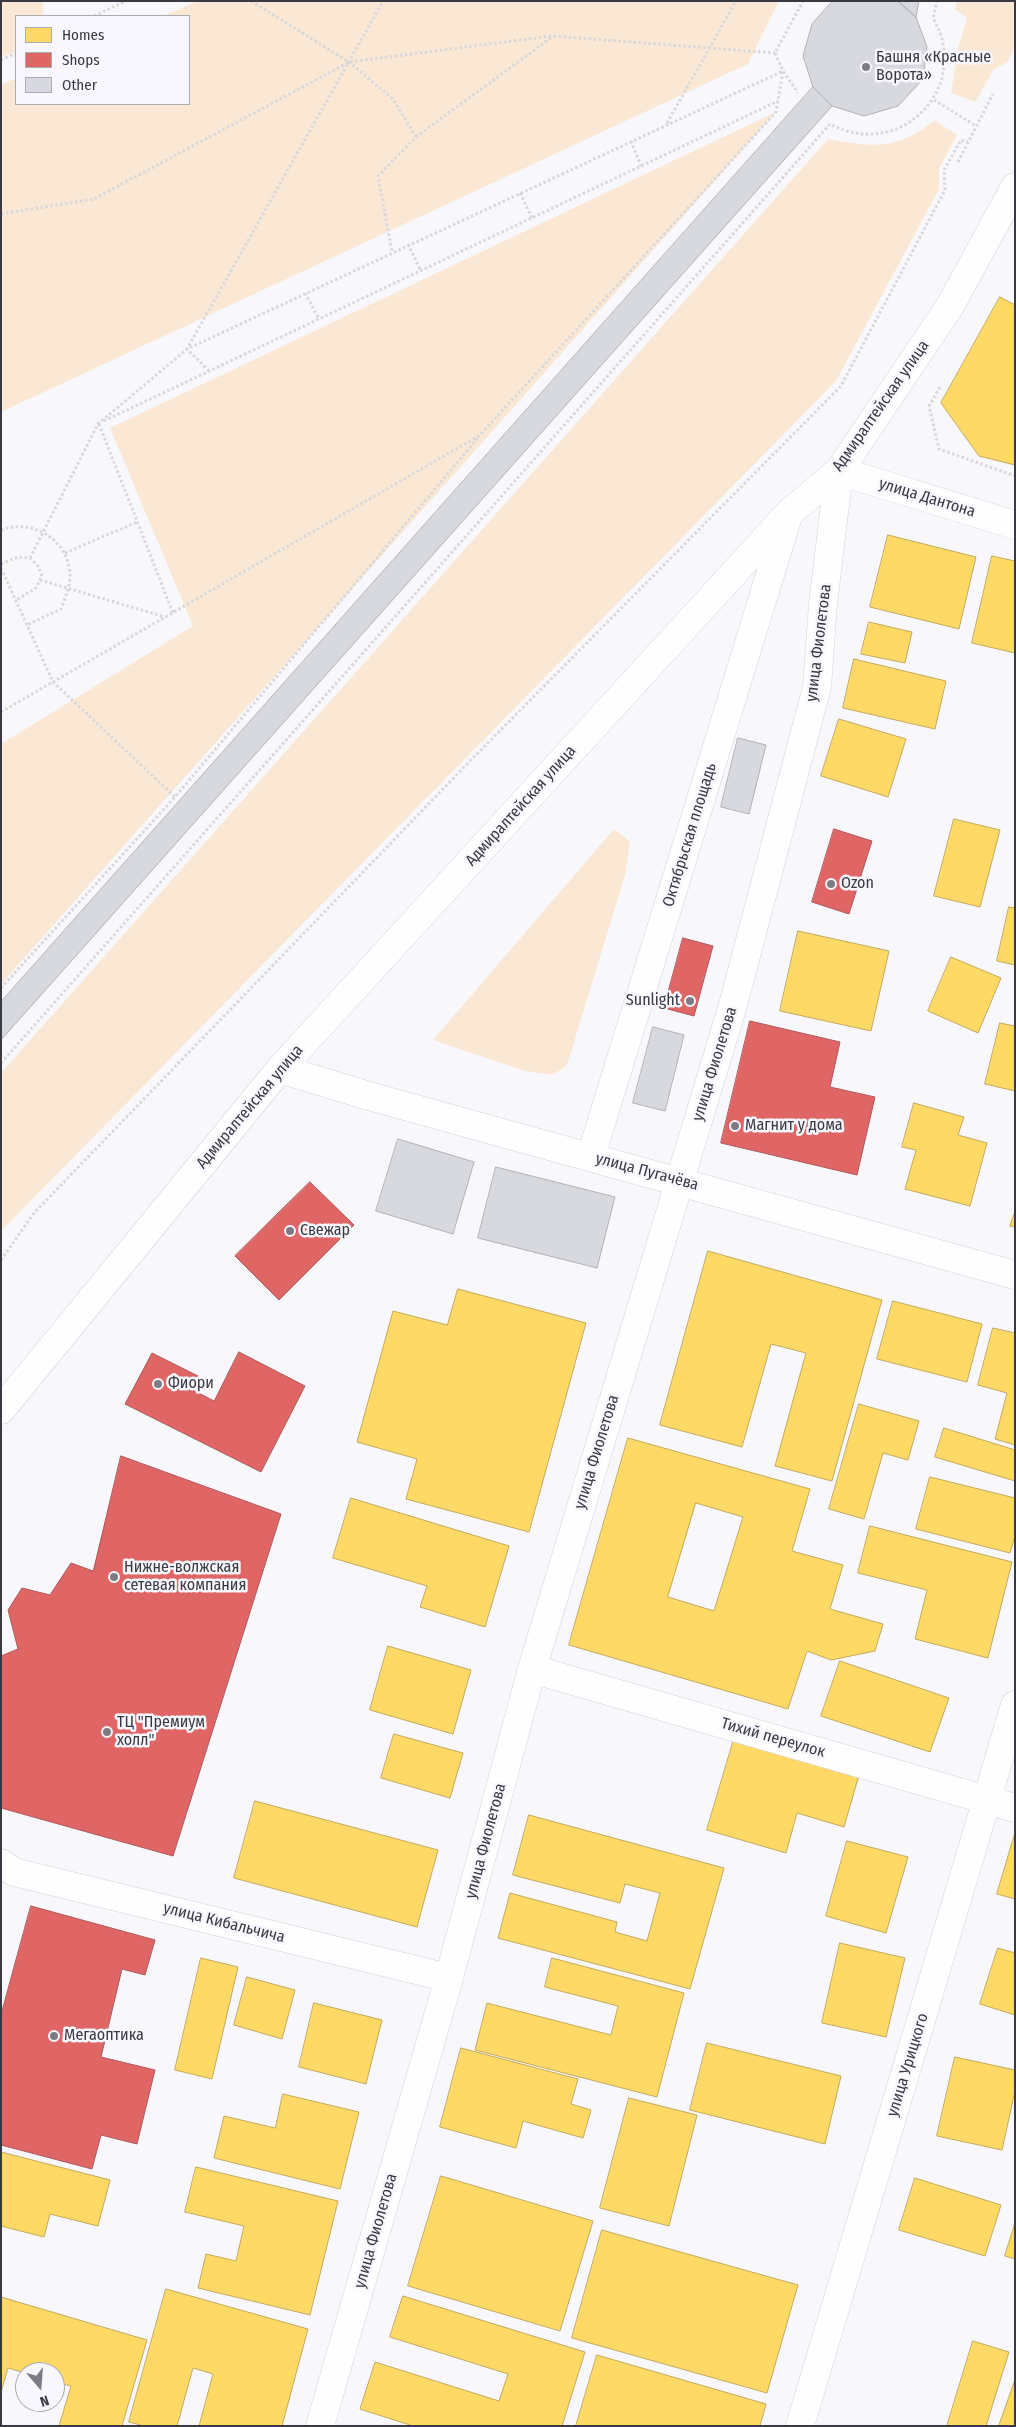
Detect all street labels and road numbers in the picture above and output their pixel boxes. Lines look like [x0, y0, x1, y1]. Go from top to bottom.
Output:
street label: Адмиралтейская улица [829, 337, 933, 475]
street label: улица Дантона [876, 474, 978, 522]
street label: улица Фиолетова [802, 583, 836, 703]
street label: Адмиралтейская улица [462, 742, 580, 870]
street label: Октябрьская площадь [659, 761, 721, 909]
street label: улица Фиолетова [688, 1005, 742, 1123]
street label: Адмиралтейская улица [193, 1041, 307, 1173]
street label: улица Пугачёва [594, 1149, 700, 1195]
street label: улица Фиолетова [570, 1393, 624, 1511]
street label: Тихий переулок [719, 1714, 827, 1762]
street label: улица Фиолетова [461, 1781, 511, 1901]
street label: улица Кибальчича [161, 1899, 287, 1947]
street label: улица Урицкого [883, 2011, 933, 2119]
street label: улица Фиолетова [350, 2171, 402, 2291]

